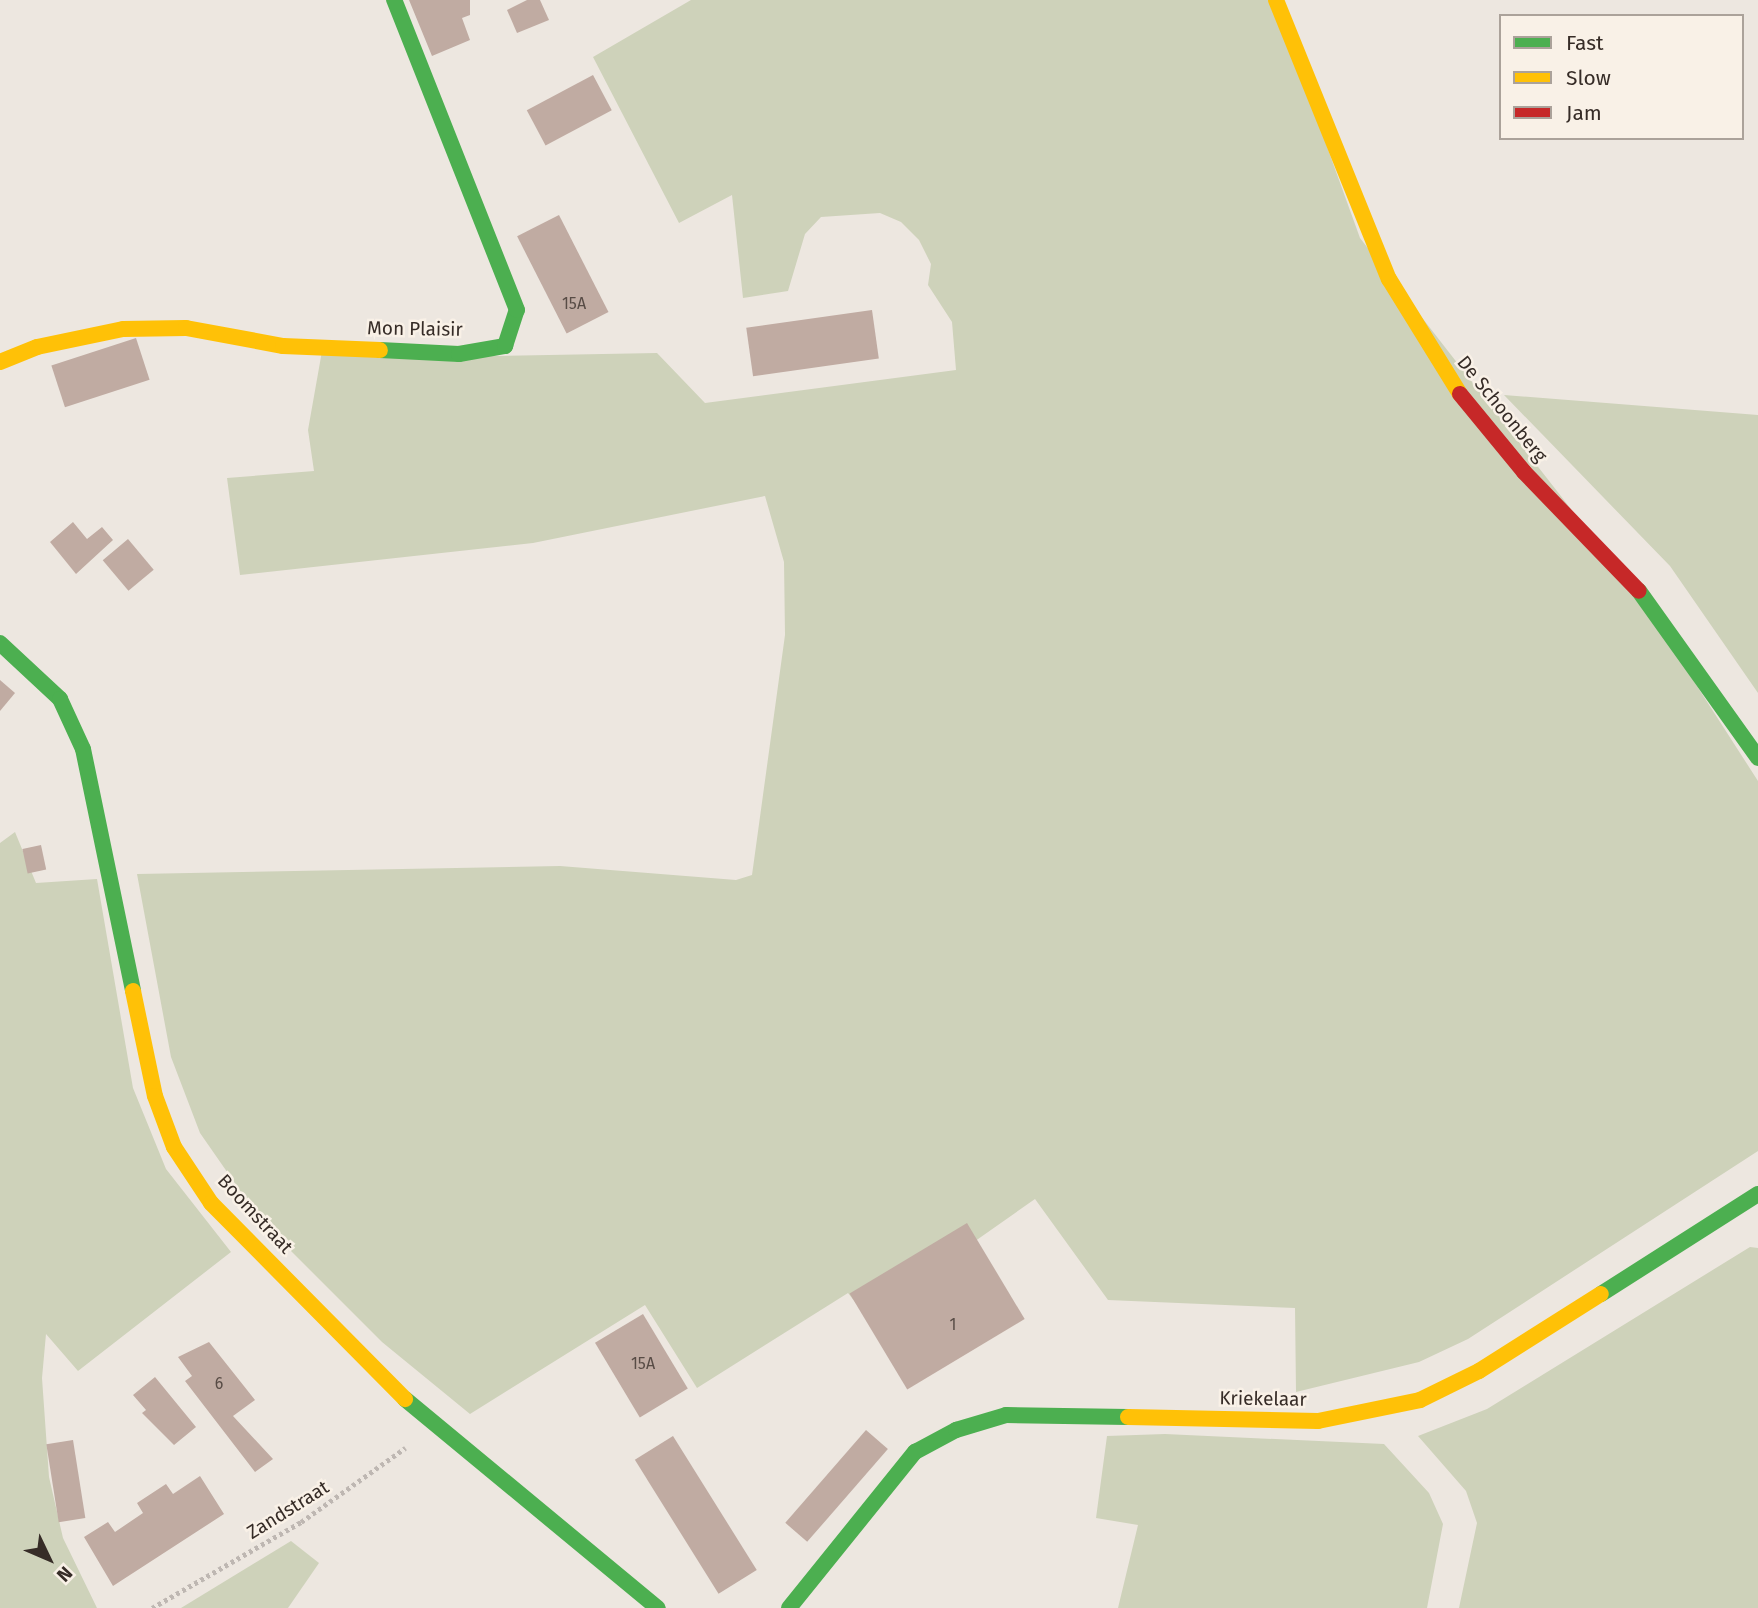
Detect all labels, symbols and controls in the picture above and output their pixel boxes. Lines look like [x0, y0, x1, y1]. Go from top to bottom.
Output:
legend [1499, 14, 1744, 140]
text: Fast [1566, 30, 1604, 56]
text: Slow [1566, 65, 1611, 91]
text: Jam [1566, 100, 1602, 126]
house number: 15A [562, 294, 586, 314]
street label: Mon Plaisir [367, 317, 463, 341]
street label: De Schoonberg [1452, 351, 1552, 467]
street label: Boomstraat [213, 1170, 297, 1258]
house number: 1 [950, 1315, 956, 1335]
house number: 15A [631, 1354, 655, 1374]
house number: 6 [215, 1374, 223, 1394]
street label: Kriekelaar [1219, 1387, 1307, 1411]
street label: Zandstraat [243, 1476, 333, 1544]
north arrow [14, 1524, 84, 1594]
text: N [52, 1561, 77, 1586]

